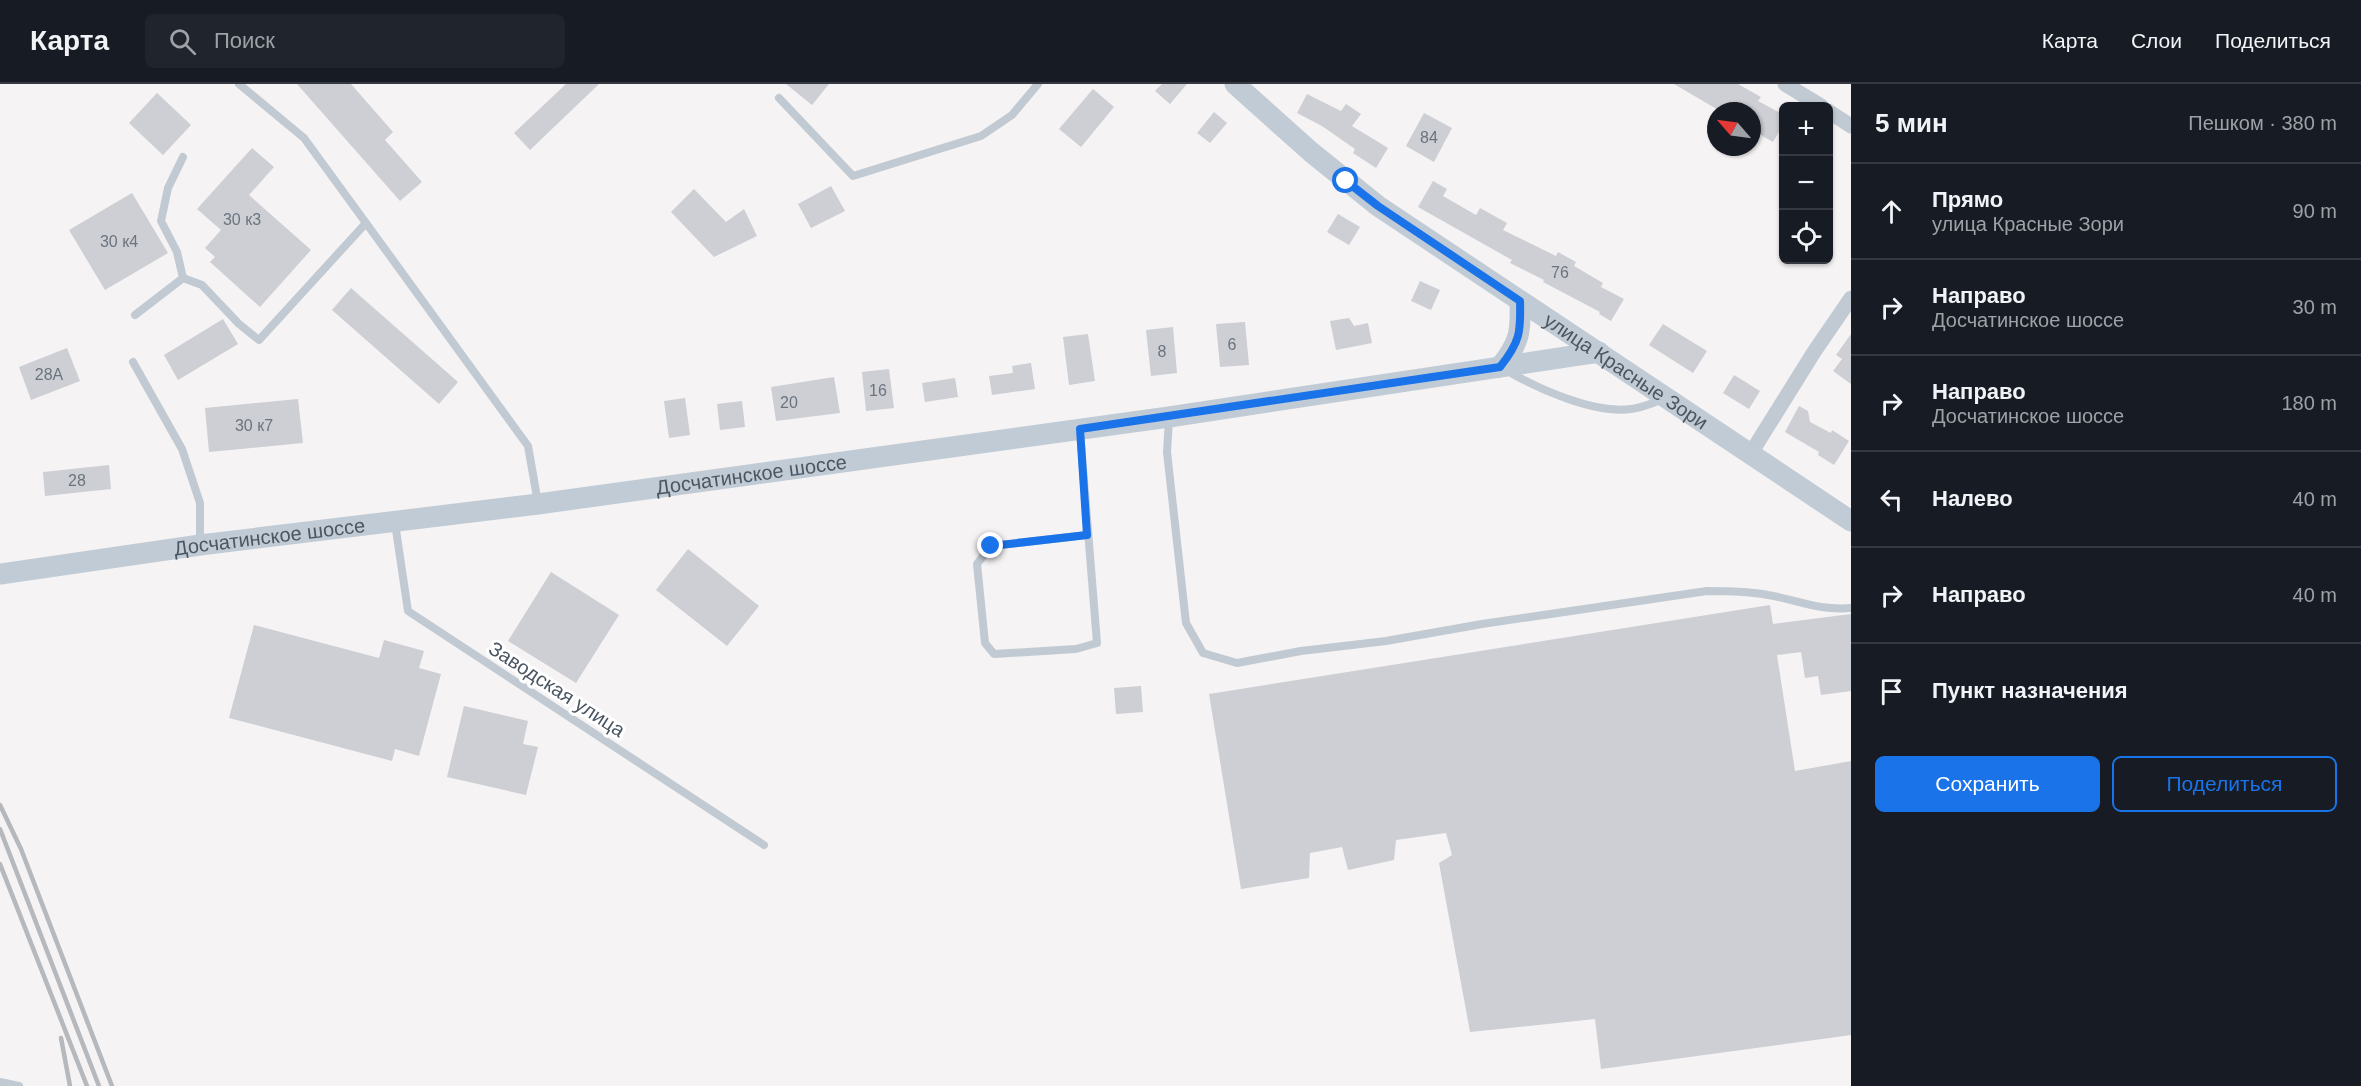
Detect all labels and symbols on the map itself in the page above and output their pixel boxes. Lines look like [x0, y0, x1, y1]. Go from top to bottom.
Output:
north arrow [1707, 102, 1761, 156]
house number: 84 [1420, 129, 1438, 146]
route start [1332, 167, 1358, 193]
house number: 30 к3 [223, 211, 261, 228]
house number: 30 к4 [100, 233, 138, 250]
house number: 76 [1551, 264, 1569, 281]
street label: улица Красные Зори [1540, 309, 1712, 434]
house number: 6 [1228, 336, 1237, 353]
house number: 8 [1158, 343, 1167, 360]
house number: 28А [35, 366, 64, 383]
house number: 16 [869, 382, 887, 399]
house number: 20 [780, 394, 798, 411]
house number: 30 к7 [235, 417, 273, 434]
street label: Досчатинское шоссе [655, 451, 848, 499]
house number: 28 [68, 472, 86, 489]
street label: Досчатинское шоссе [172, 514, 366, 560]
route end [977, 532, 1003, 558]
street label: Заводская улица [485, 637, 630, 742]

